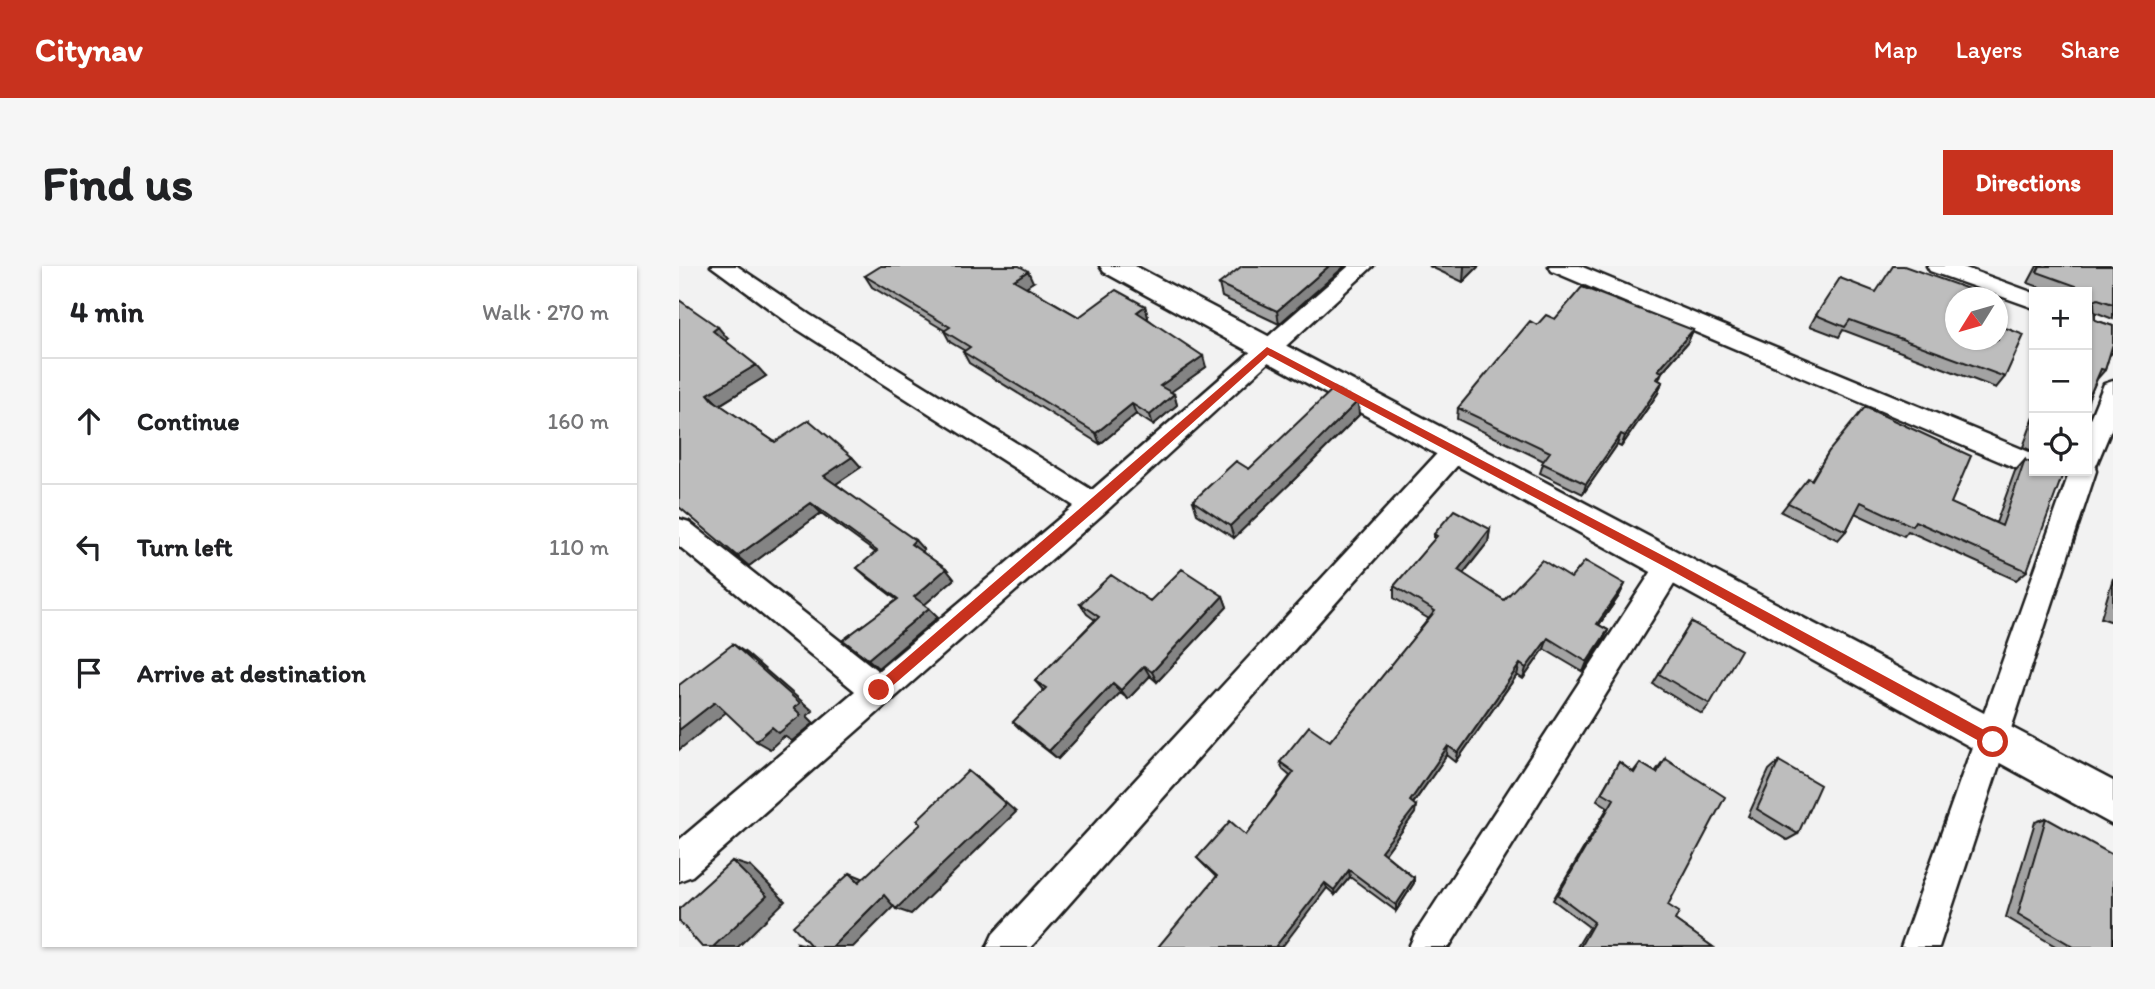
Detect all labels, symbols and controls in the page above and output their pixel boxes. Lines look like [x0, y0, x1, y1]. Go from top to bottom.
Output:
text: Citynav [35, 30, 143, 69]
text: Map [1874, 35, 1918, 64]
text: Layers [1956, 35, 2023, 64]
text: Share [2061, 35, 2120, 64]
button: Directions [1943, 150, 2113, 215]
text: Find us [42, 153, 193, 212]
north arrow [1945, 287, 2008, 350]
map controls [2029, 287, 2092, 476]
button: + [2029, 287, 2092, 350]
text: 4 min [70, 293, 144, 330]
text: Walk · 270 m [482, 298, 609, 326]
button: − [2029, 350, 2092, 413]
icon: ahead [70, 402, 108, 440]
text: Continue [137, 405, 240, 437]
text: 160 m [547, 407, 609, 435]
button: locate [2029, 413, 2092, 476]
icon: left [70, 528, 108, 566]
text: Turn left [137, 531, 233, 563]
text: 110 m [549, 533, 609, 561]
icon: arrive [70, 654, 108, 692]
text: Arrive at destination [137, 657, 366, 689]
route end [863, 674, 894, 705]
route start [1977, 726, 2008, 757]

